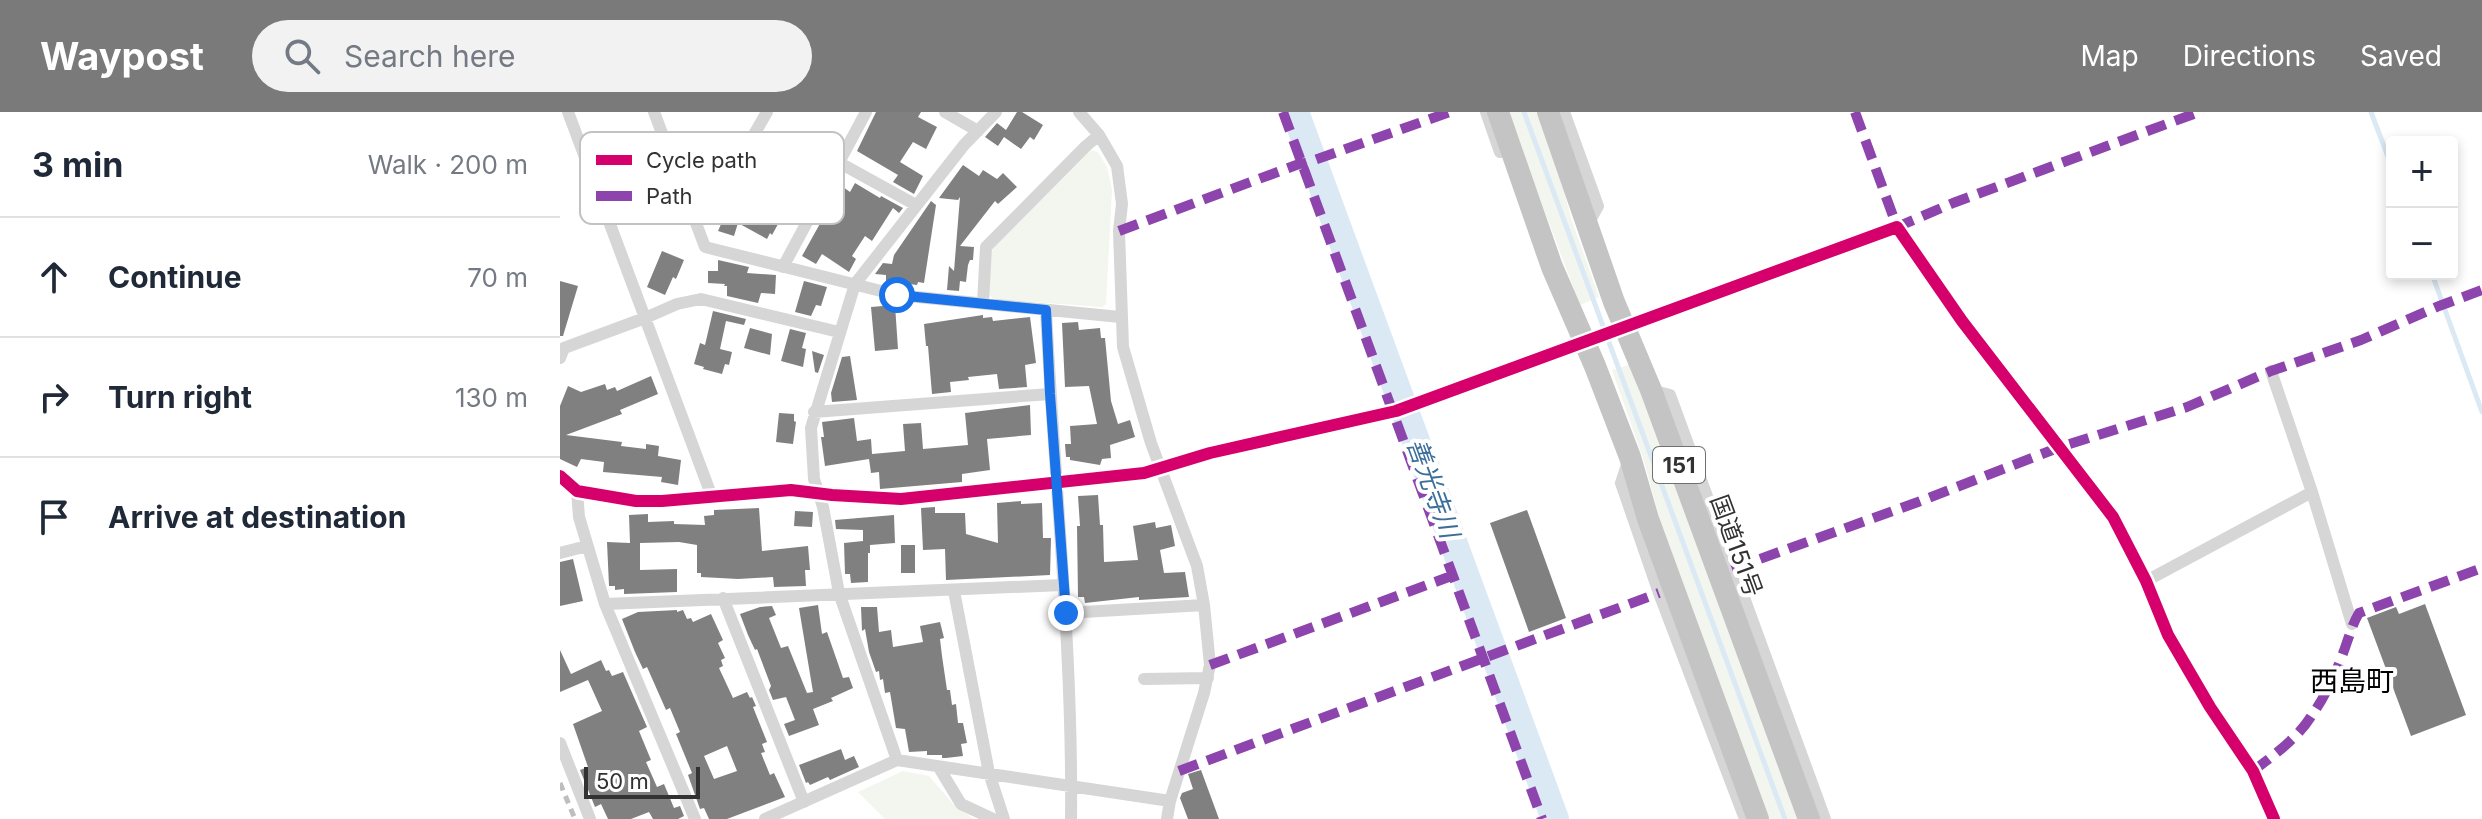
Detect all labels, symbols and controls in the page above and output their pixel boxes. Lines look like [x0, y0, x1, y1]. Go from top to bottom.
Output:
search box [252, 20, 812, 92]
text: Waypost [40, 33, 204, 79]
icon: search [280, 34, 324, 78]
text: Search here [344, 38, 516, 74]
text: Map [2080, 39, 2139, 73]
text: Directions [2183, 39, 2316, 73]
text: Saved [2360, 39, 2442, 73]
legend [580, 132, 844, 224]
map controls [2386, 136, 2458, 280]
button: + [2386, 136, 2458, 208]
text: 3 min [32, 144, 123, 185]
text: Cycle path [646, 147, 757, 173]
text: Walk · 200 m [368, 149, 528, 180]
text: Path [646, 183, 693, 209]
button: − [2386, 208, 2458, 280]
icon: ahead [32, 255, 76, 299]
text: Continue [108, 259, 242, 295]
text: 70 m [467, 262, 528, 293]
route start [879, 277, 915, 313]
icon: right [32, 375, 76, 419]
text: Turn right [108, 379, 252, 415]
text: 130 m [455, 382, 528, 413]
water label: 善光寺川 [1401, 434, 1467, 545]
road number: 151 [1653, 447, 1705, 483]
street label: 国道151号 [1705, 491, 1768, 601]
icon: arrive [32, 495, 76, 539]
text: Arrive at destination [108, 499, 406, 535]
route end [1048, 595, 1084, 631]
district label: 西島町 [2310, 664, 2394, 698]
scale bar [584, 763, 700, 799]
text: 50 m [596, 768, 649, 794]

